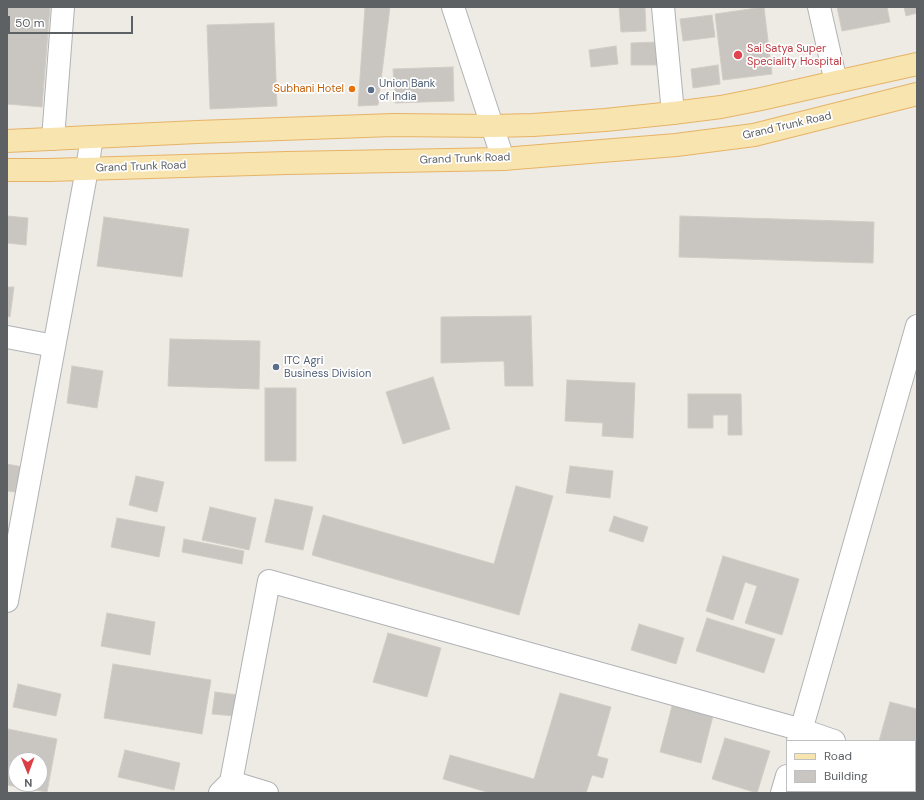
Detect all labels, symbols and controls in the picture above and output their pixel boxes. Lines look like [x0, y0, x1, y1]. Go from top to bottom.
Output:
scale bar [10, 8, 135, 34]
text: 50 m [15, 15, 44, 31]
place label: Sai Satya Super Speciality Hospital [747, 42, 842, 68]
marker: Sai Satya Super Speciality Hospital [732, 49, 744, 61]
place label: Union Bank of India [379, 77, 435, 103]
place label: Subhani Hotel [274, 82, 344, 96]
marker: Subhani Hotel [347, 84, 357, 94]
marker: Union Bank of India [366, 85, 376, 95]
street label: Grand Trunk Road [741, 109, 833, 143]
street label: Grand Trunk Road [419, 151, 511, 167]
street label: Grand Trunk Road [95, 159, 187, 175]
place label: ITC Agri Business Division [284, 354, 371, 380]
marker: ITC Agri Business Division [271, 362, 281, 372]
legend [786, 740, 916, 792]
text: Road [824, 748, 852, 764]
north arrow [8, 752, 48, 792]
text: Building [824, 768, 868, 784]
text: N [24, 776, 32, 790]

